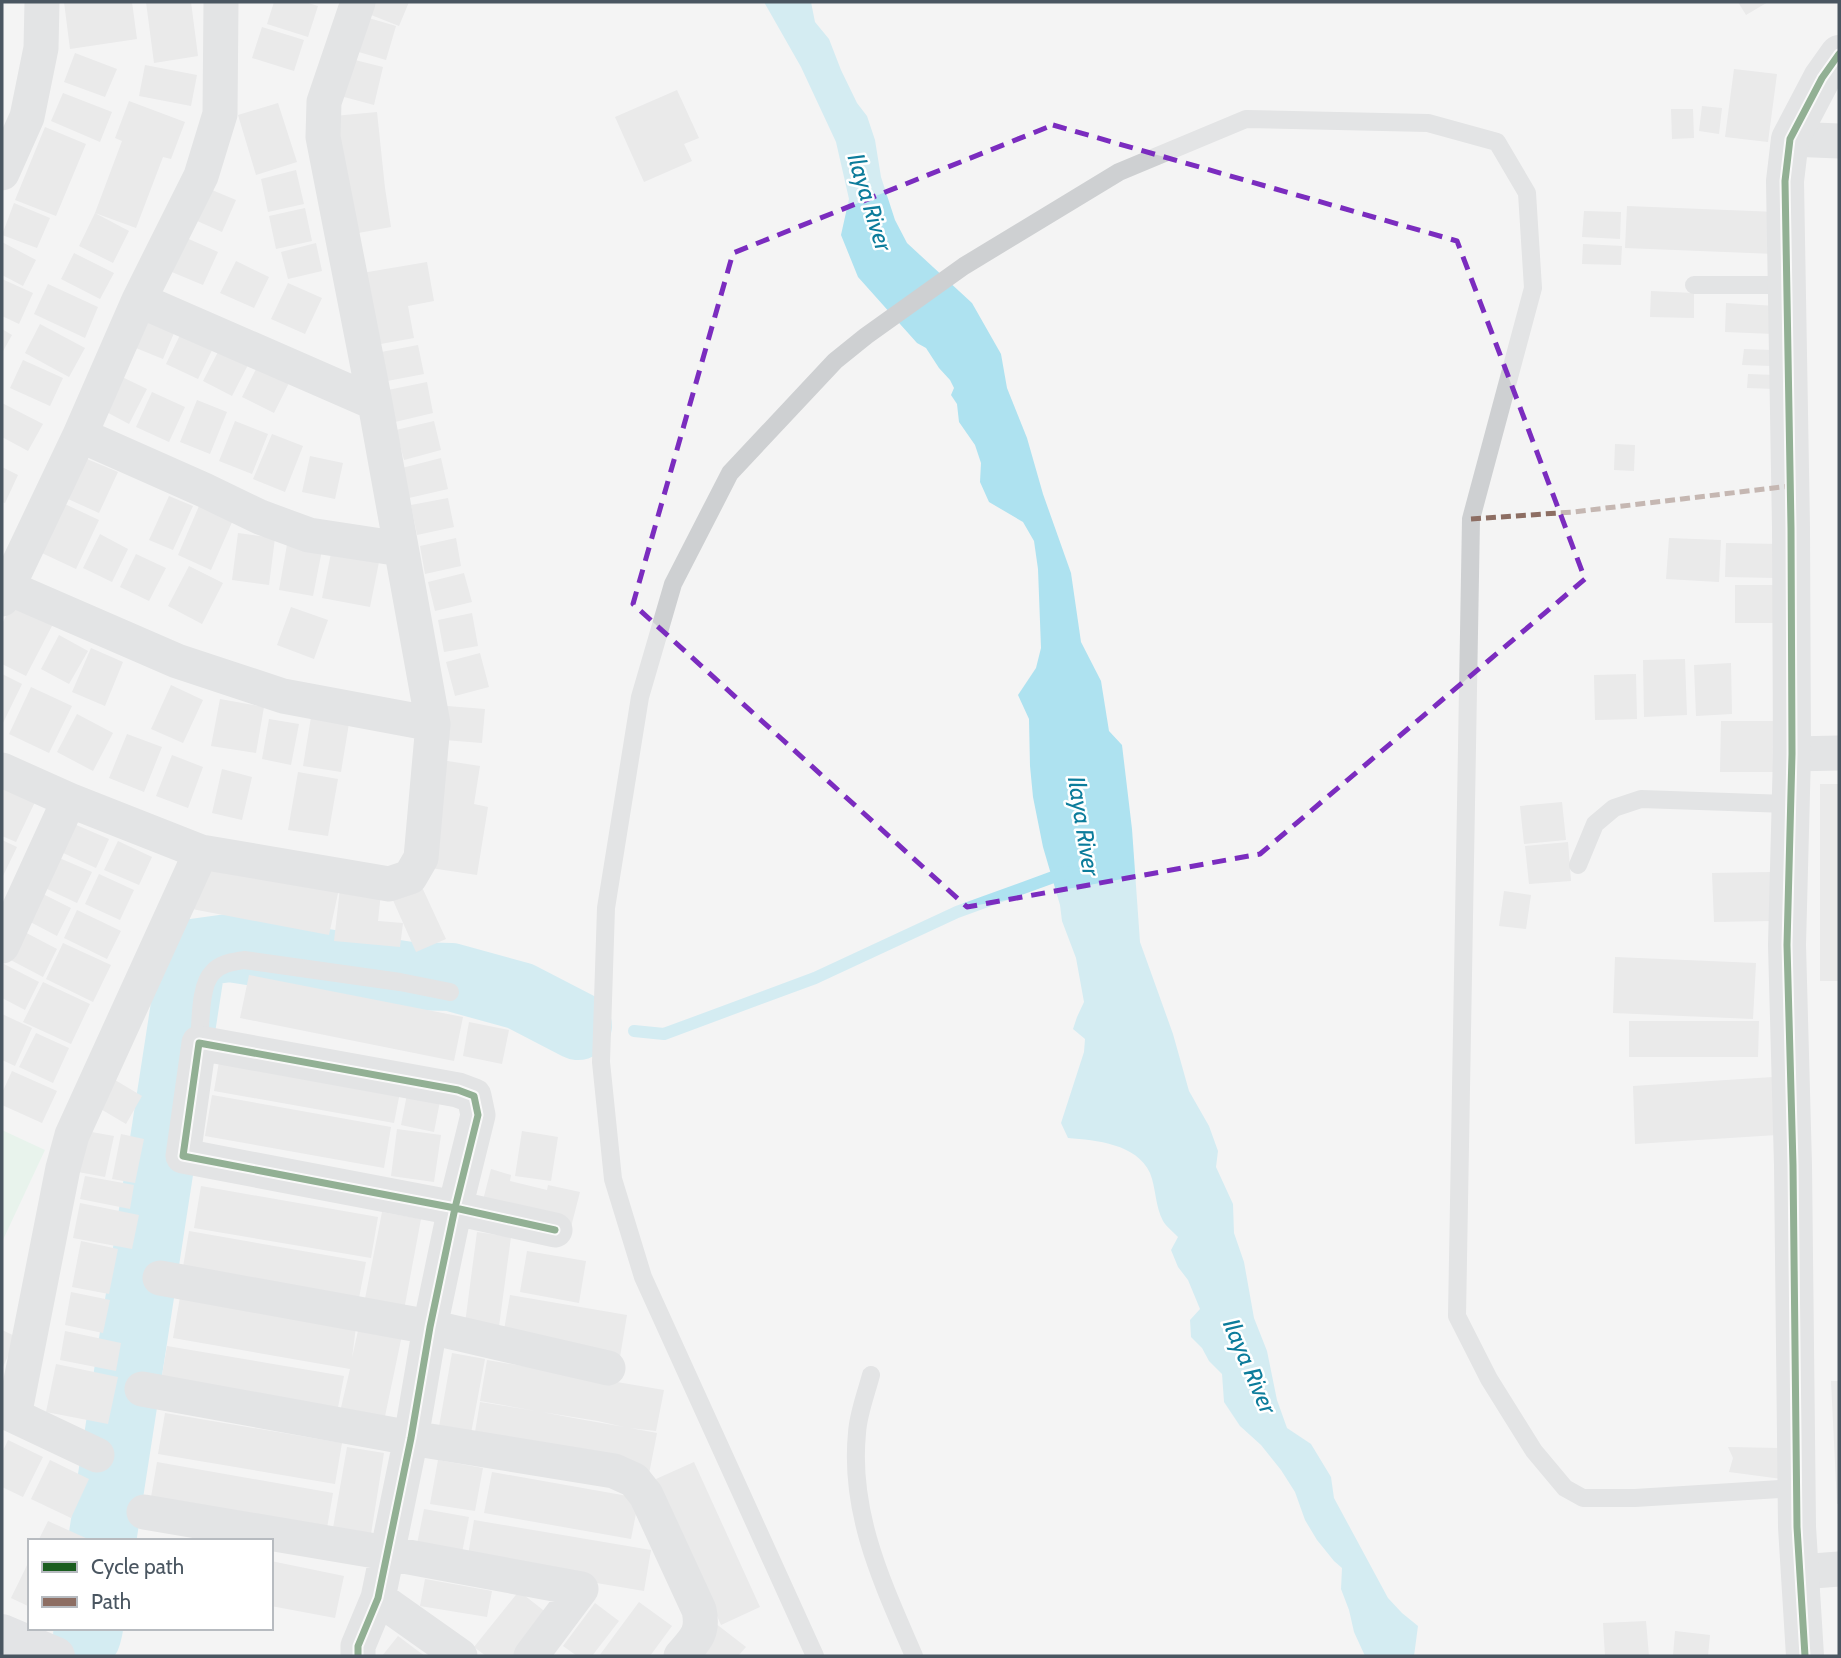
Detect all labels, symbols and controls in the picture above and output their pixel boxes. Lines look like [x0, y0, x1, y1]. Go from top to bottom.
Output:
water label: Ilaya River [841, 150, 899, 256]
water label: Ilaya River [1062, 774, 1106, 879]
water label: Ilaya River [1217, 1314, 1284, 1419]
legend [28, 1539, 273, 1630]
text: Cycle path [91, 1554, 184, 1579]
text: Path [91, 1589, 131, 1614]

